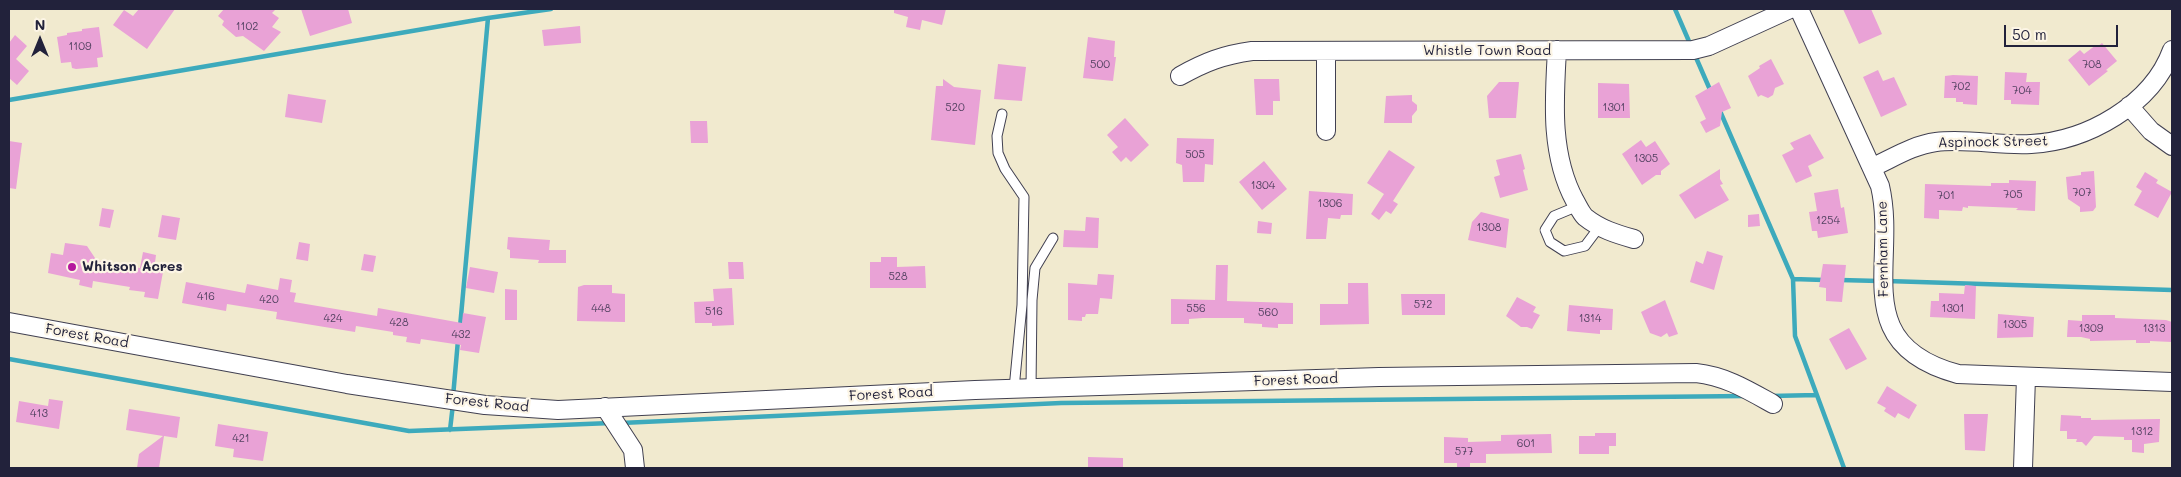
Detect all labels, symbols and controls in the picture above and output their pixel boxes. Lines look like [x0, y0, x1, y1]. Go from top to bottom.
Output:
north arrow [15, 15, 65, 65]
text: N [35, 15, 45, 34]
scale bar [2006, 15, 2120, 47]
house number: 1102 [236, 20, 258, 34]
text: 50 m [2012, 24, 2047, 44]
house number: 1109 [68, 40, 92, 54]
street label: Whistle Town Road [1423, 43, 1551, 59]
house number: 500 [1090, 58, 1110, 72]
house number: 708 [2082, 58, 2102, 72]
house number: 702 [1951, 80, 1971, 94]
house number: 704 [2012, 84, 2032, 98]
house number: 520 [945, 101, 965, 115]
house number: 1301 [1602, 101, 1626, 115]
street label: Aspinock Street [1938, 133, 2048, 151]
house number: 505 [1185, 148, 1205, 162]
house number: 1305 [1634, 152, 1658, 166]
house number: 1304 [1251, 179, 1275, 193]
house number: 707 [2072, 186, 2092, 200]
house number: 705 [2003, 188, 2023, 202]
house number: 701 [1937, 189, 1955, 203]
house number: 1306 [1318, 197, 1342, 211]
street label: Fernham Lane [1874, 201, 1892, 297]
house number: 1254 [1816, 214, 1840, 228]
house number: 1308 [1477, 221, 1501, 235]
place label: Whitson Acres [82, 259, 182, 275]
marker: Whitson Acres [66, 261, 78, 273]
house number: 528 [888, 270, 908, 284]
house number: 416 [197, 290, 215, 304]
house number: 420 [259, 293, 279, 307]
house number: 572 [1414, 298, 1432, 312]
house number: 448 [591, 302, 611, 316]
house number: 556 [1186, 302, 1206, 316]
house number: 1301 [1941, 302, 1965, 316]
house number: 516 [705, 305, 723, 319]
house number: 560 [1258, 306, 1278, 320]
house number: 424 [323, 312, 343, 326]
house number: 1314 [1579, 312, 1601, 326]
house number: 428 [389, 316, 409, 330]
house number: 1305 [2003, 318, 2027, 332]
street label: Forest Road [44, 320, 130, 352]
house number: 1309 [2079, 322, 2103, 336]
house number: 1313 [2143, 322, 2165, 336]
house number: 432 [451, 328, 471, 342]
street label: Forest Road [1254, 370, 1338, 390]
street label: Forest Road [849, 383, 933, 405]
street label: Forest Road [444, 390, 530, 416]
house number: 413 [30, 407, 48, 421]
house number: 1312 [2131, 425, 2153, 439]
house number: 421 [232, 432, 250, 446]
house number: 601 [1517, 437, 1535, 451]
house number: 577 [1455, 445, 1473, 459]

